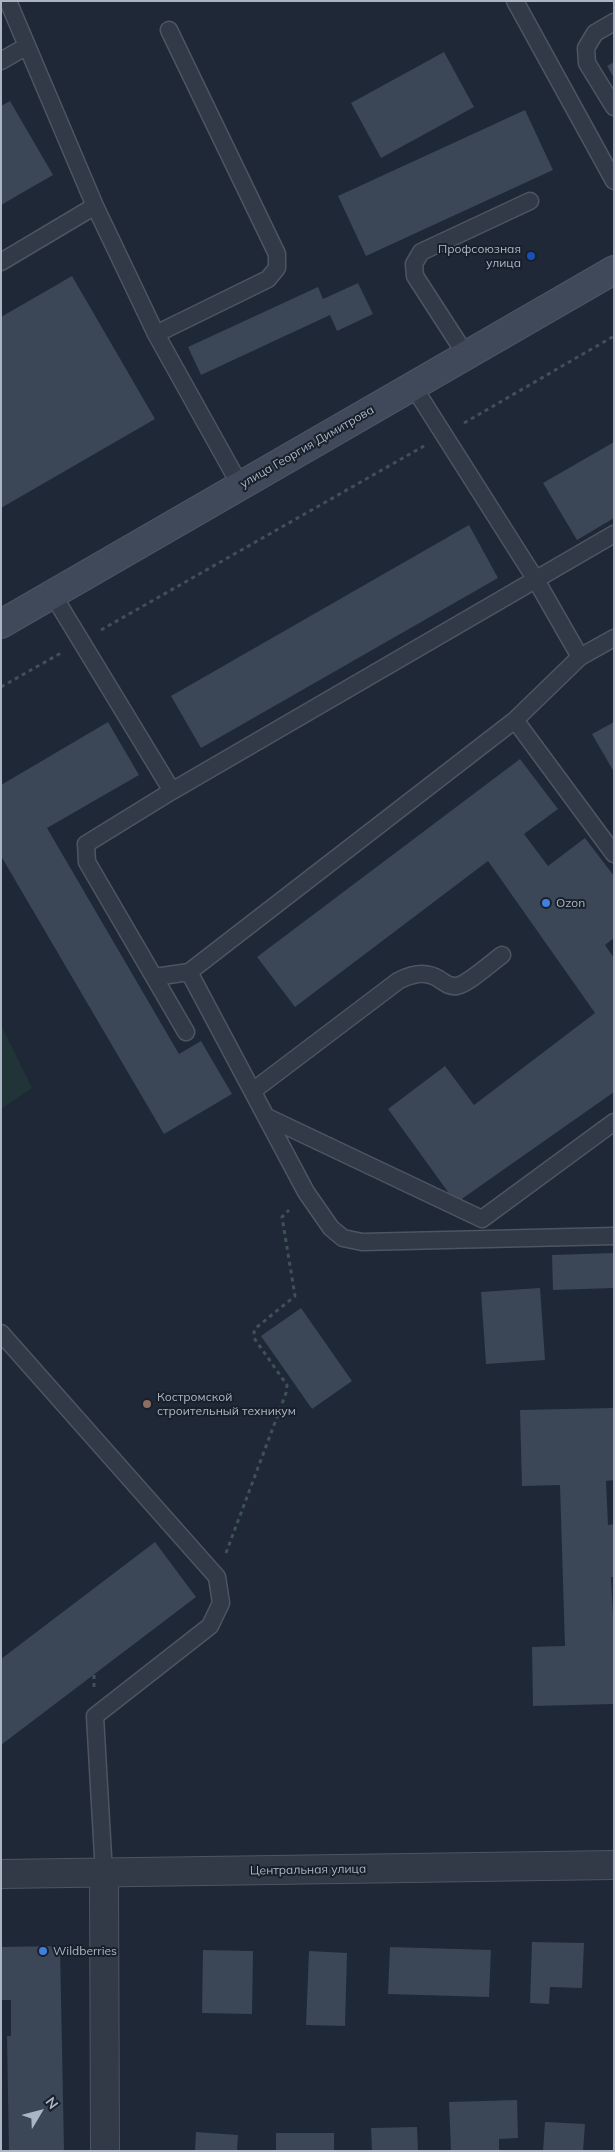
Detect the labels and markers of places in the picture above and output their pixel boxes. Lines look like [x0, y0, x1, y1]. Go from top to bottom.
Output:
place label: Профсоюзная улица [438, 242, 521, 270]
marker: Профсоюзная улица [525, 250, 537, 262]
place label: Ozon [556, 896, 585, 910]
marker: Ozon [540, 897, 552, 909]
place label: Костромской строительный техникум [157, 1390, 296, 1418]
marker: Костромской строительный техникум [141, 1398, 153, 1410]
place label: Wildberries [53, 1944, 117, 1958]
marker: Wildberries [37, 1945, 49, 1957]

